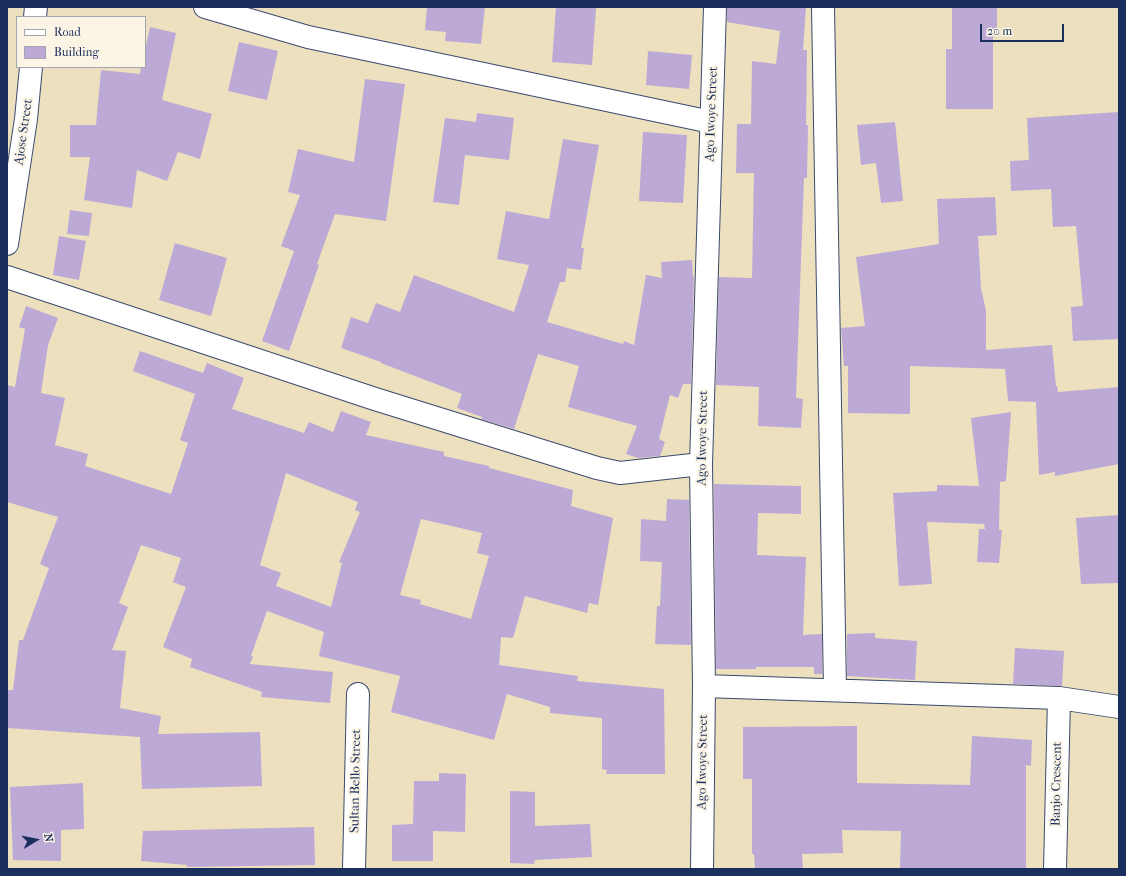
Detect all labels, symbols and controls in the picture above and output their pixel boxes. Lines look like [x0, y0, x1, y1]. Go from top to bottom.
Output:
legend [16, 16, 146, 68]
scale bar [982, 16, 1066, 42]
text: 20 m [987, 24, 1012, 38]
text: Road [54, 25, 81, 39]
text: Building [54, 45, 99, 59]
street label: Ago Iwoye Street [703, 66, 721, 162]
street label: Ajose Street [12, 98, 36, 166]
street label: Ago Iwoye Street [694, 390, 712, 486]
street label: Ago Iwoye Street [694, 714, 712, 810]
street label: Sultan Bello Street [347, 729, 365, 833]
street label: Banjo Crescent [1048, 742, 1066, 826]
north arrow [16, 820, 56, 860]
text: N [41, 833, 55, 843]

